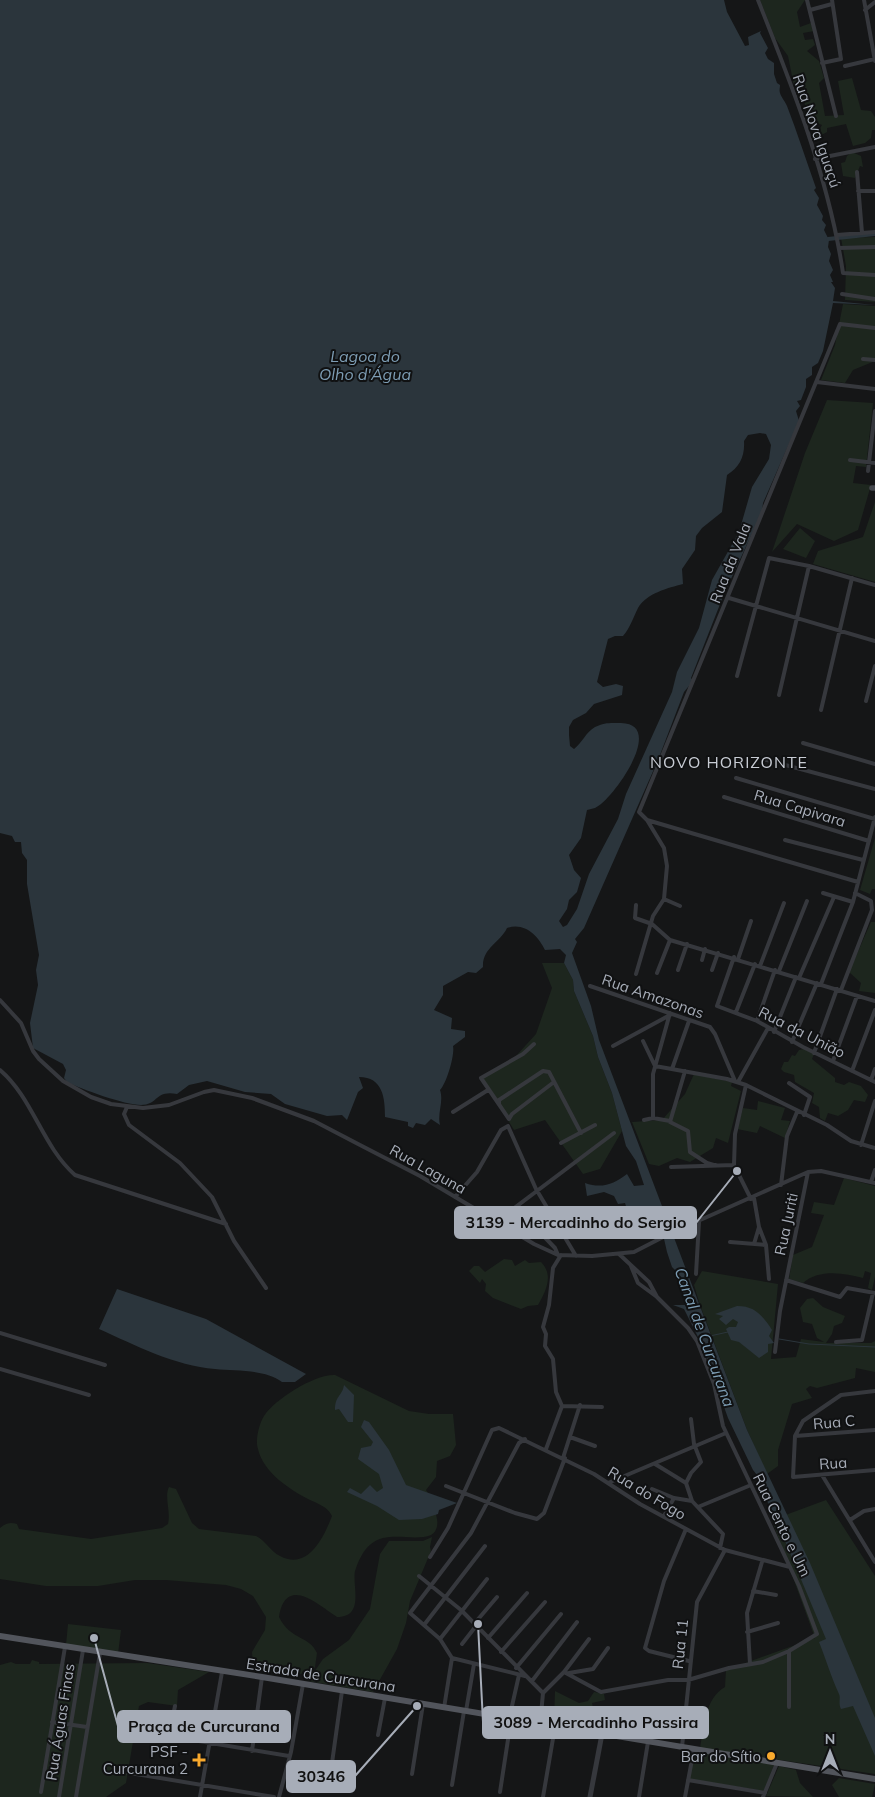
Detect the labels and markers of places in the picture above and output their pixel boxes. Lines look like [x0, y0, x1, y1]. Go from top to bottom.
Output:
callout: 3139 - Mercadinho do Sergio [455, 1207, 696, 1238]
callout: 3089 - Mercadinho Passira [483, 1707, 708, 1738]
callout: Praça de Curcurana [118, 1711, 290, 1742]
place label: PSF - Curcurana 2 [103, 1742, 188, 1778]
place label: Bar do Sítio [681, 1747, 761, 1766]
marker: Bar do Sítio [765, 1750, 777, 1762]
marker: PSF - Curcurana 2 [192, 1753, 206, 1767]
callout: 30346 [287, 1761, 355, 1792]

